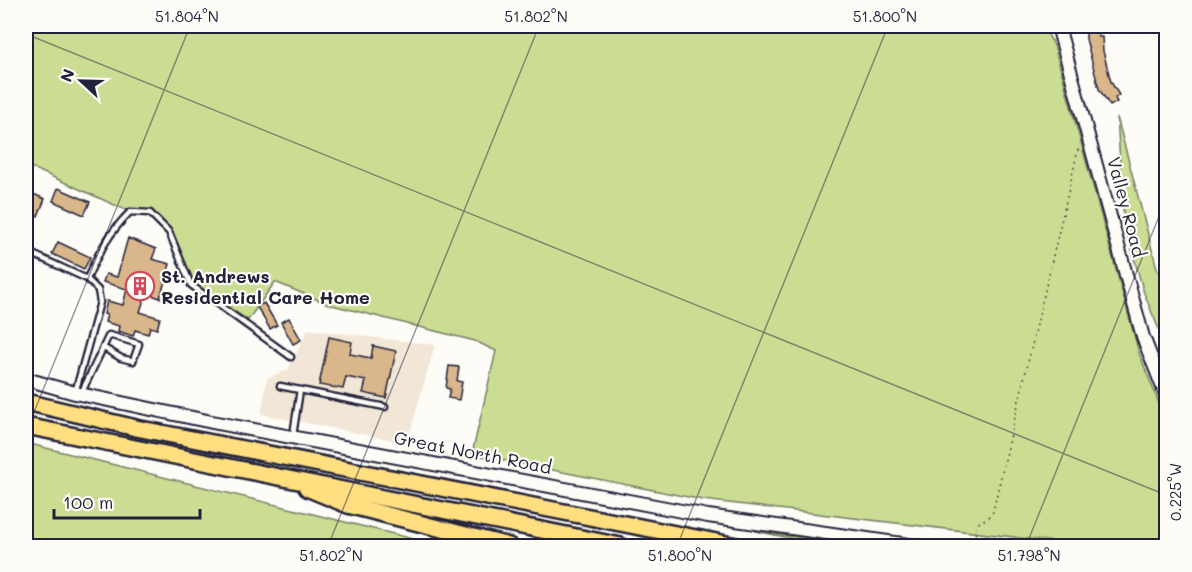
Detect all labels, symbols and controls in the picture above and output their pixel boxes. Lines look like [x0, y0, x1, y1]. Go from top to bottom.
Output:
text: 51.804°N [155, 6, 219, 26]
text: 51.802°N [504, 6, 568, 26]
text: 51.800°N [853, 6, 917, 26]
north arrow [51, 51, 111, 111]
text: N [55, 66, 79, 85]
street label: Valley Road [1102, 154, 1152, 260]
place label: St. Andrews Residential Care Home [161, 264, 370, 309]
building icon: St. Andrews Residential Care Home [124, 270, 156, 302]
street label: Great North Road [392, 425, 554, 479]
text: 0.225°W [1165, 463, 1185, 521]
scale bar [54, 482, 200, 520]
text: 100 m [63, 490, 113, 514]
text: 51.802°N [299, 545, 363, 565]
text: 51.800°N [648, 545, 712, 565]
text: 51.798°N [997, 545, 1061, 565]

